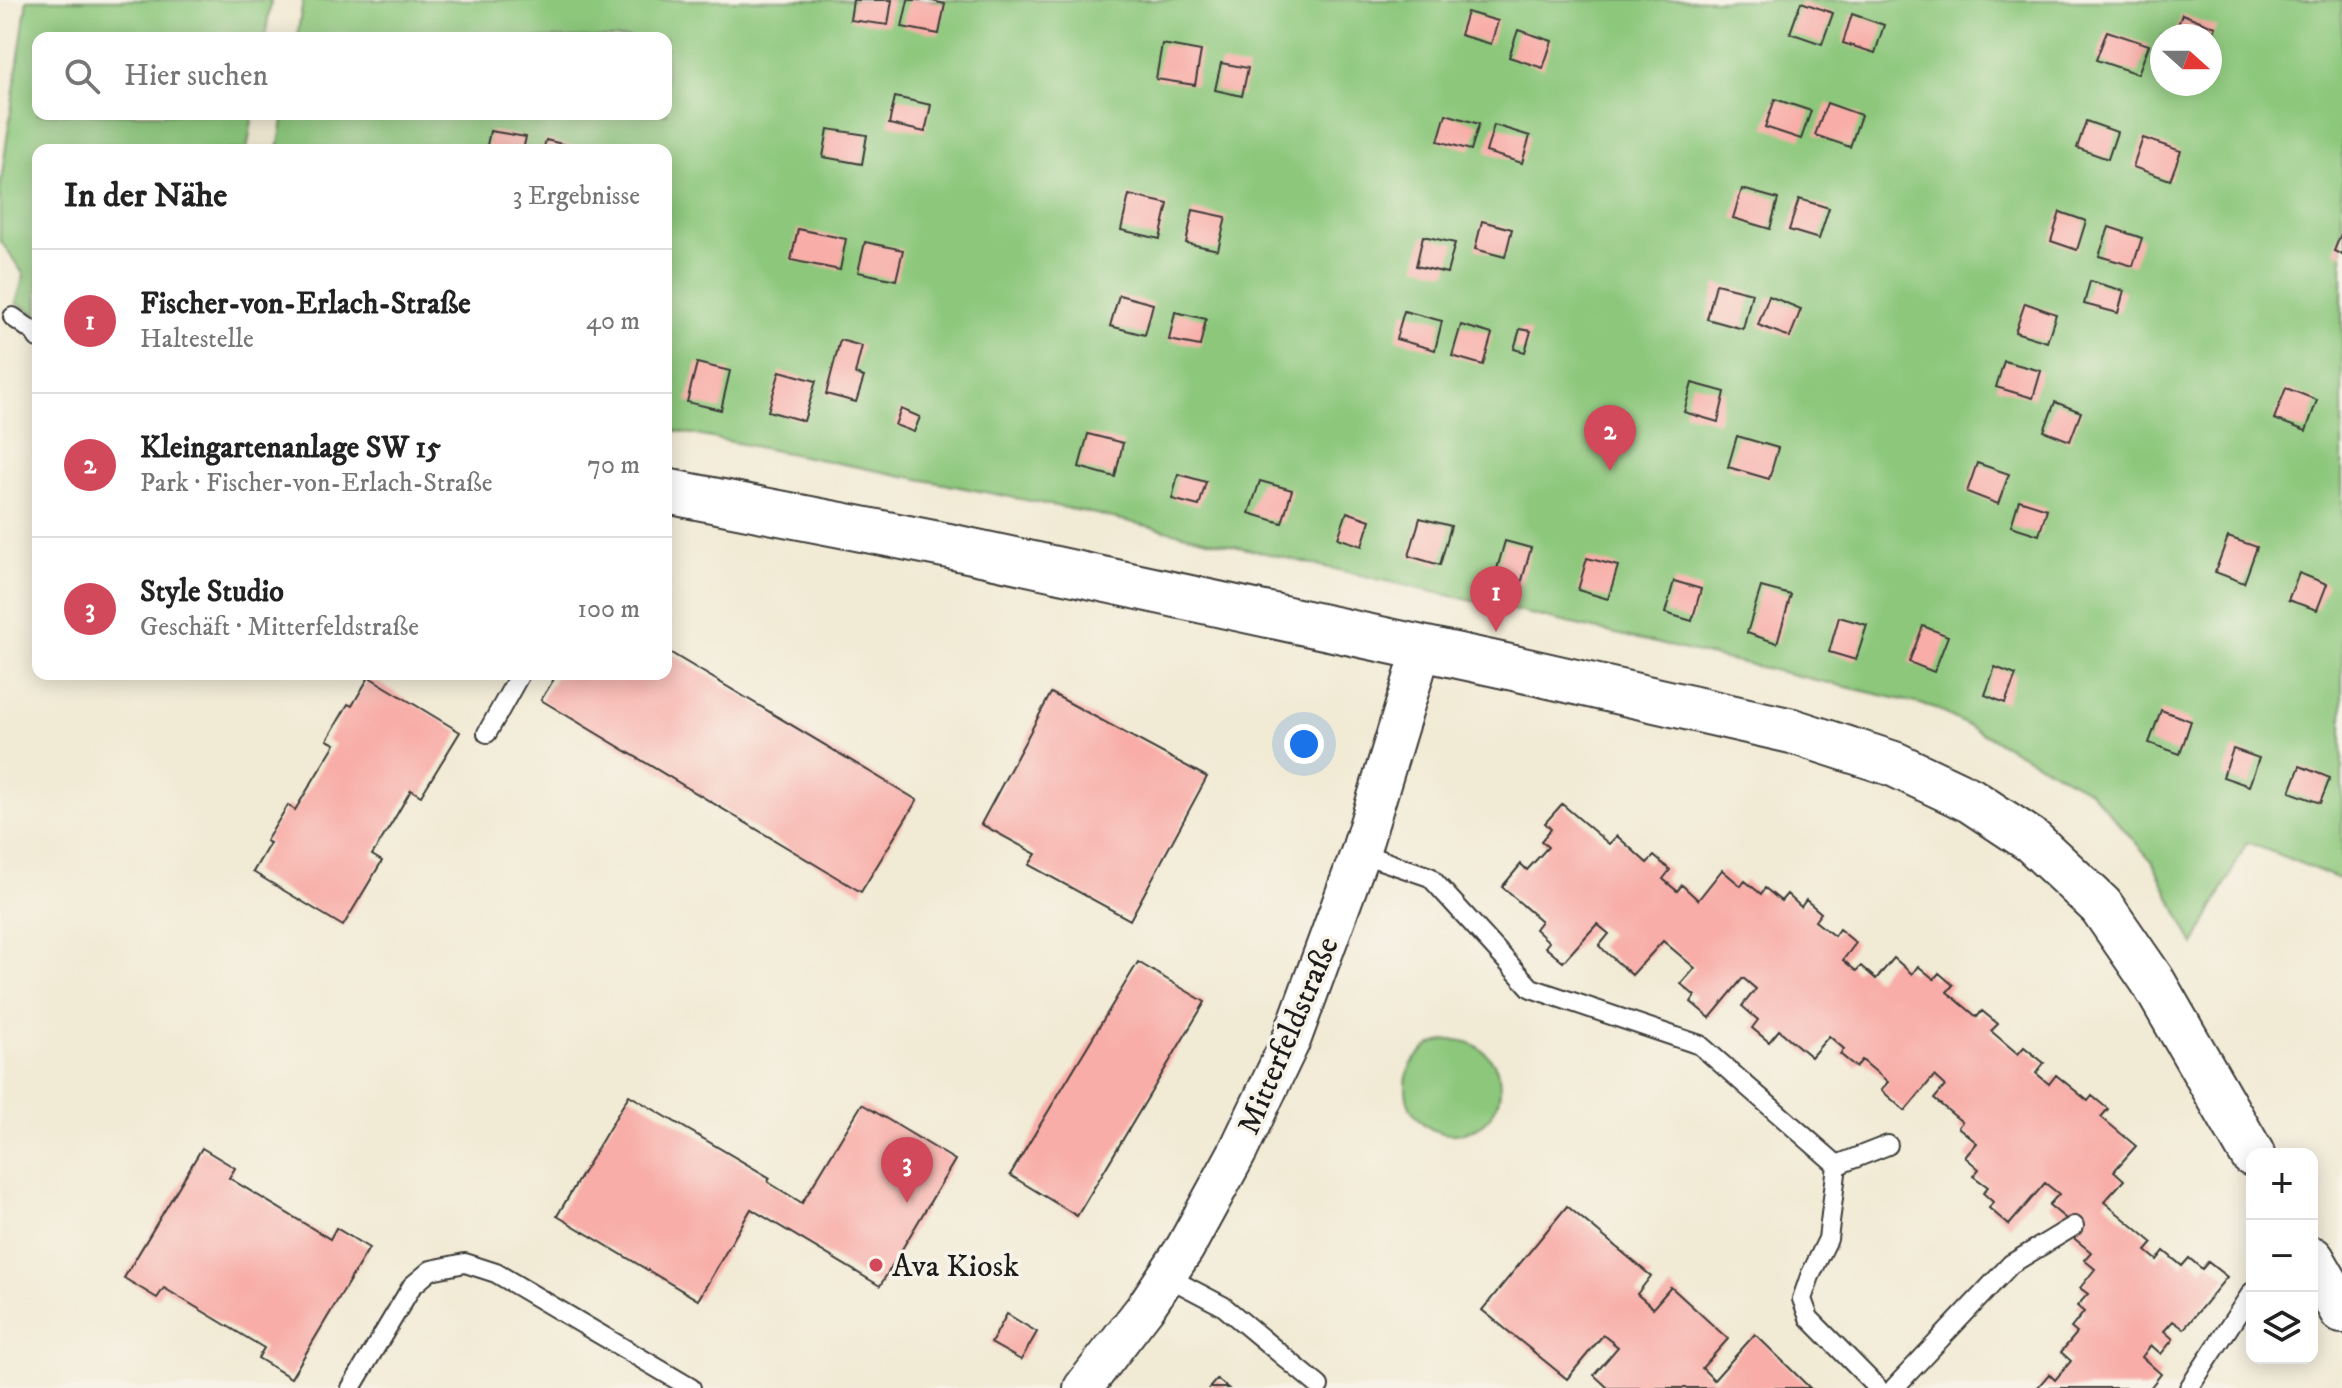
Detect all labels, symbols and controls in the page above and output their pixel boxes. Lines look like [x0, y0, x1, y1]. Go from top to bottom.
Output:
north arrow [2150, 24, 2222, 96]
search box [32, 32, 672, 120]
icon: search [60, 54, 104, 98]
text: Hier suchen [124, 58, 268, 95]
text: In der Nähe [64, 175, 227, 217]
text: 3 Ergebnisse [513, 180, 640, 213]
text: Fischer-von-Erlach-Straße [140, 286, 471, 323]
text: 1 [85, 305, 95, 338]
text: 40 m [586, 305, 640, 338]
text: Haltestelle [140, 323, 254, 356]
pin: 2 [1584, 405, 1636, 471]
text: Kleingartenanlage SW 15 [140, 430, 441, 467]
text: 2 [84, 449, 96, 482]
text: 70 m [587, 449, 640, 482]
text: Park · Fischer-von-Erlach-Straße [140, 467, 492, 500]
pin: 1 [1470, 566, 1522, 632]
text: Style Studio [140, 574, 284, 611]
text: 3 [85, 593, 95, 626]
text: 100 m [577, 593, 640, 626]
text: Geschäft · Mitterfeldstraße [140, 611, 419, 644]
your location [1284, 724, 1324, 764]
street label: Mitterfeldstraße [1229, 931, 1348, 1141]
pin: 3 [881, 1137, 933, 1203]
map controls [2246, 1148, 2318, 1364]
button: + [2246, 1148, 2318, 1220]
button: − [2246, 1220, 2318, 1292]
place label: Ava Kiosk [892, 1247, 1019, 1287]
marker: Ava Kiosk [867, 1256, 885, 1274]
button: layers [2246, 1292, 2318, 1364]

